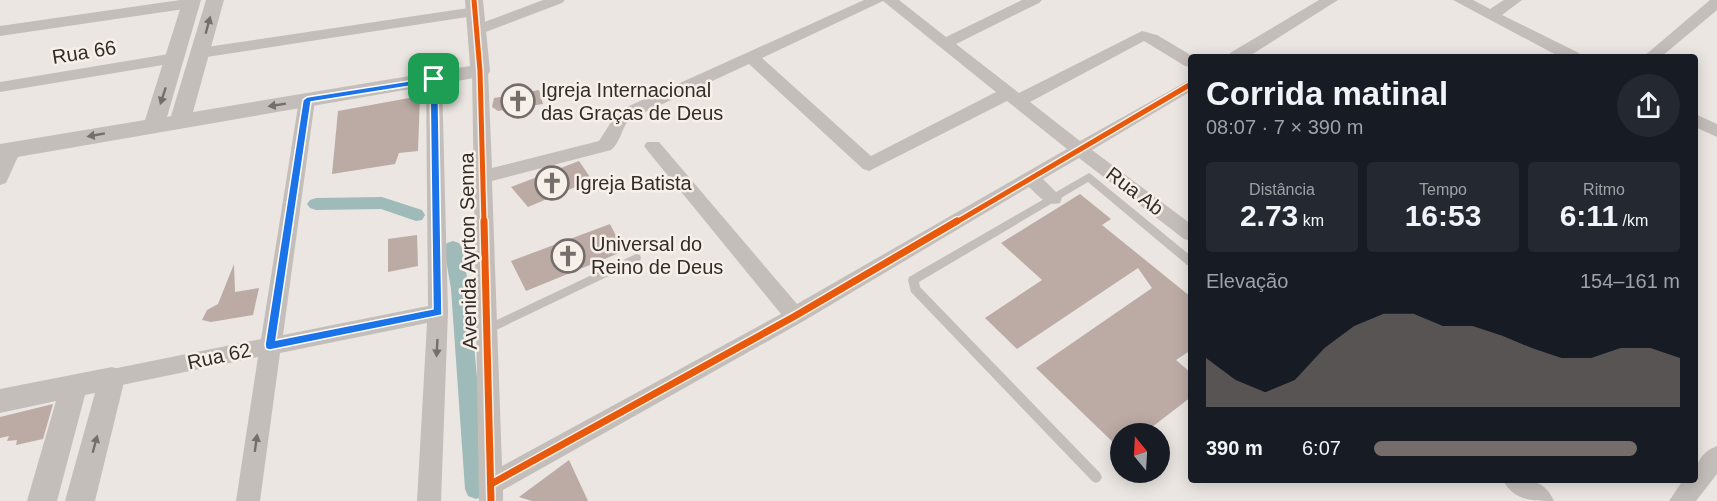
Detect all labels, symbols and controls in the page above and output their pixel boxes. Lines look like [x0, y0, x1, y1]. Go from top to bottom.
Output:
one-way arrow [204, 16, 213, 34]
street label: Rua 66 [50, 36, 118, 68]
pin [408, 53, 459, 104]
icon: arrive [417, 62, 450, 95]
button: share [1617, 74, 1680, 137]
text: Corrida matinal [1206, 75, 1448, 112]
place label: Igreja Internacional das Graças de Deus [541, 79, 723, 124]
church icon: Igreja Internacional das Graças de Deus [500, 83, 536, 119]
one-way arrow [158, 87, 167, 105]
one-way arrow [268, 101, 287, 110]
text: 08:07 · 7 × 390 m [1206, 116, 1363, 138]
one-way arrow [86, 131, 105, 140]
street label: Avenida Ayrton Senna [455, 151, 481, 350]
street label: Rua Ab [1102, 162, 1168, 220]
church icon: Igreja Batista [534, 165, 570, 201]
place label: Igreja Batista [575, 172, 693, 194]
text: Distância [1249, 181, 1315, 198]
text: Tempo [1419, 181, 1467, 198]
text: Ritmo [1583, 181, 1625, 198]
text: 2.73 [1240, 199, 1298, 232]
text: 16:53 [1405, 199, 1481, 232]
text: 6:11 [1560, 199, 1618, 232]
text: km [1298, 212, 1324, 229]
text: /km [1618, 212, 1648, 229]
place label: Universal do Reino de Deus [591, 233, 723, 278]
church icon: Universal do Reino de Deus [550, 238, 586, 274]
text: Elevação [1206, 270, 1288, 292]
text: 154–161 m [1580, 270, 1680, 292]
one-way arrow [432, 338, 441, 357]
street label: Rua 62 [185, 339, 253, 373]
north arrow [1110, 423, 1170, 483]
map controls [1110, 423, 1170, 483]
one-way arrow [252, 433, 261, 452]
one-way arrow [90, 435, 100, 454]
text: 390 m [1206, 437, 1263, 459]
text: 6:07 [1302, 437, 1341, 459]

